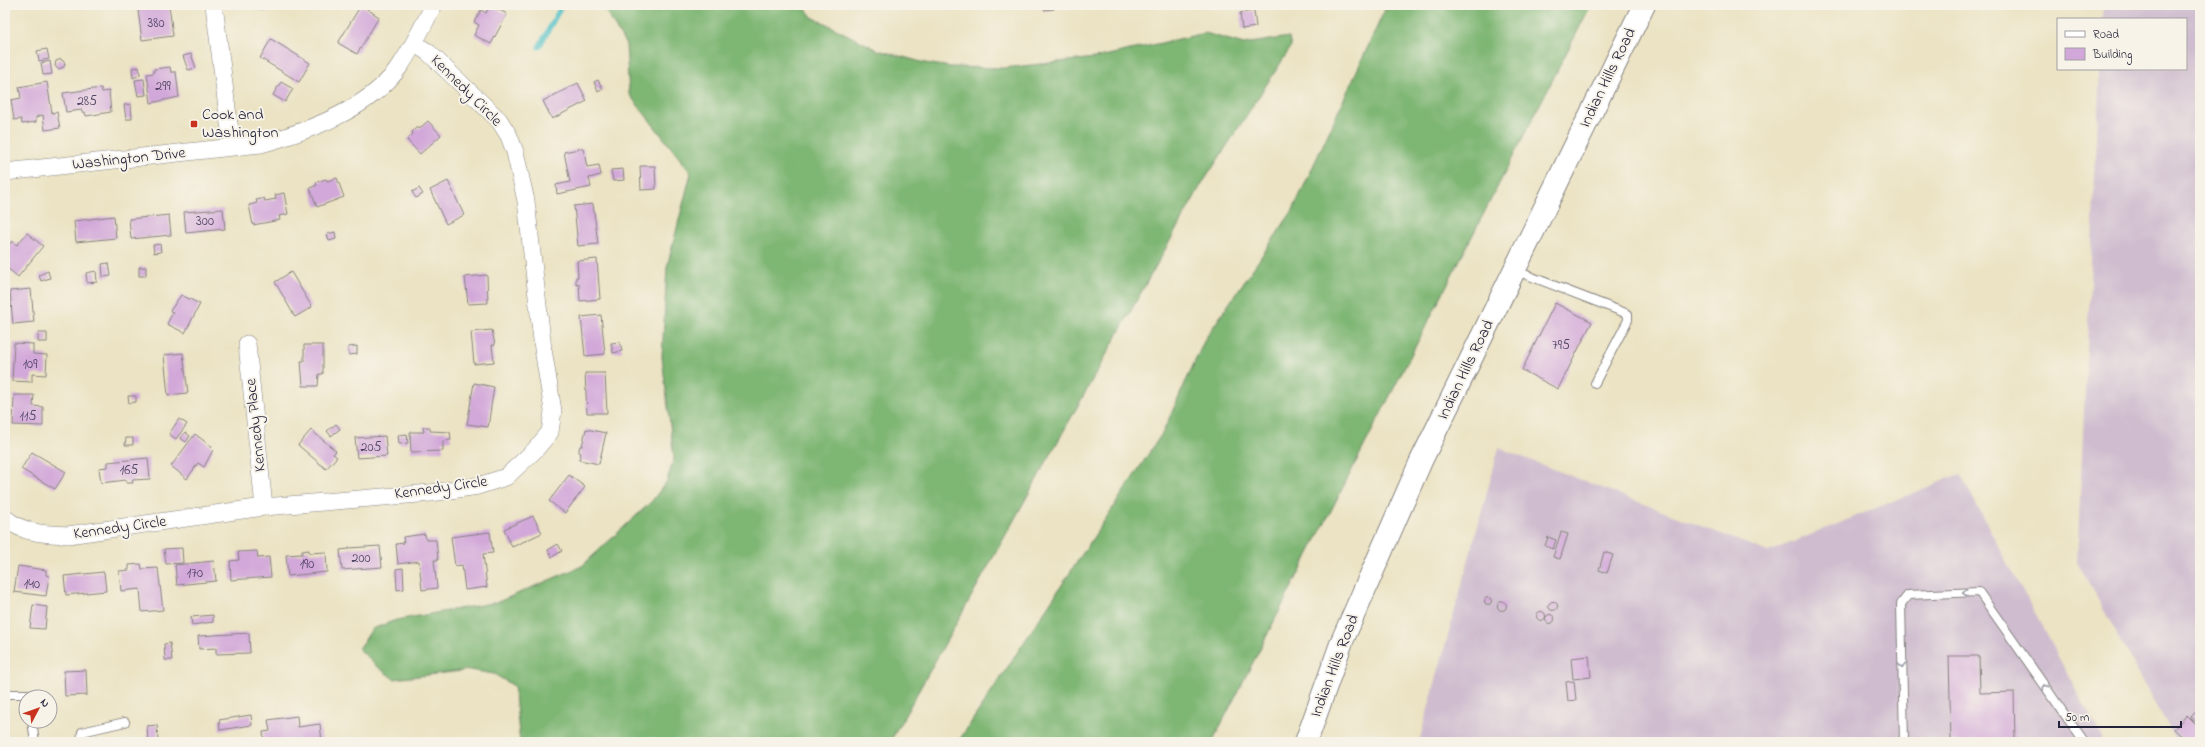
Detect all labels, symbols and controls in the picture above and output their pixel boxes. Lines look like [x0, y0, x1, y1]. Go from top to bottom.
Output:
house number: 380 [147, 13, 165, 34]
legend [2057, 18, 2187, 70]
street label: Indian Hills Road [1573, 24, 1643, 132]
text: Road [2093, 26, 2119, 44]
text: Building [2092, 46, 2132, 65]
street label: Kennedy Circle [425, 50, 508, 133]
house number: 299 [155, 76, 171, 97]
house number: 285 [77, 91, 97, 112]
place label: Cook and Washington [202, 103, 278, 145]
marker: Cook and Washington [189, 119, 199, 129]
street label: Washington Drive [71, 141, 188, 177]
house number: 300 [196, 211, 214, 232]
street label: Indian Hills Road [1431, 316, 1501, 424]
house number: 795 [1552, 335, 1570, 356]
house number: 109 [23, 354, 38, 375]
street label: Kennedy Place [239, 376, 273, 473]
house number: 115 [20, 406, 36, 427]
house number: 205 [360, 437, 382, 458]
house number: 165 [120, 460, 138, 481]
street label: Kennedy Circle [393, 470, 490, 506]
street label: Kennedy Circle [72, 510, 169, 546]
house number: 200 [351, 548, 371, 569]
house number: 190 [300, 554, 314, 575]
house number: 170 [187, 563, 203, 584]
house number: 140 [24, 574, 40, 595]
one-way arrow [1962, 588, 1968, 597]
street label: Indian Hills Road [1304, 611, 1366, 721]
one-way arrow [1898, 663, 1906, 669]
one-way arrow [2042, 684, 2050, 691]
north arrow [18, 689, 58, 729]
text: N [36, 695, 53, 711]
scale bar [2059, 703, 2181, 729]
text: 50 m [2065, 709, 2089, 727]

